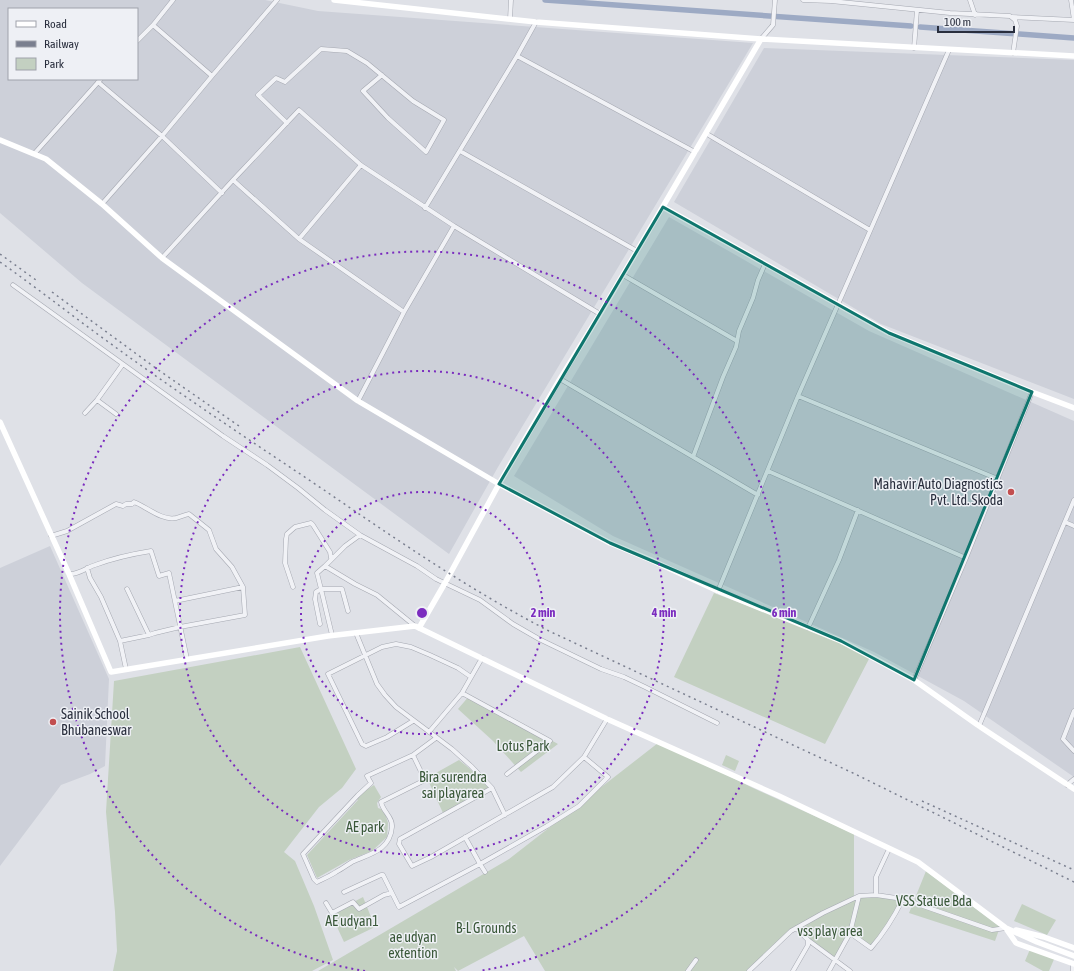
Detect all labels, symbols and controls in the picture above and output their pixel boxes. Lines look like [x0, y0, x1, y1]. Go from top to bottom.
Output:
legend [8, 8, 138, 80]
scale bar [938, 8, 1014, 34]
text: 100 m [944, 15, 971, 29]
text: Road [44, 17, 67, 31]
text: Railway [44, 37, 79, 51]
text: Park [44, 57, 65, 71]
place label: Mahavir Auto Diagnostics Pvt. Ltd. Skoda [873, 476, 1003, 508]
marker: Mahavir Auto Diagnostics Pvt. Ltd. Skoda [1006, 487, 1016, 497]
centre of rings [415, 606, 429, 620]
text: 2 min [531, 606, 555, 620]
text: 4 min [651, 606, 676, 620]
text: 6 min [772, 606, 796, 620]
place label: Sainik School Bhubaneswar [61, 706, 132, 738]
marker: Sainik School Bhubaneswar [48, 717, 58, 727]
park label: Lotus Park [496, 738, 550, 754]
park label: Bira surendra sai playarea [419, 769, 487, 801]
park label: AE park [346, 819, 384, 835]
park label: VSS Statue Bda [896, 893, 972, 909]
park label: AE udyan1 [325, 913, 379, 929]
park label: B-L Grounds [456, 920, 516, 936]
park label: vss play area [797, 923, 863, 939]
park label: ae udyan extention [388, 929, 438, 961]

